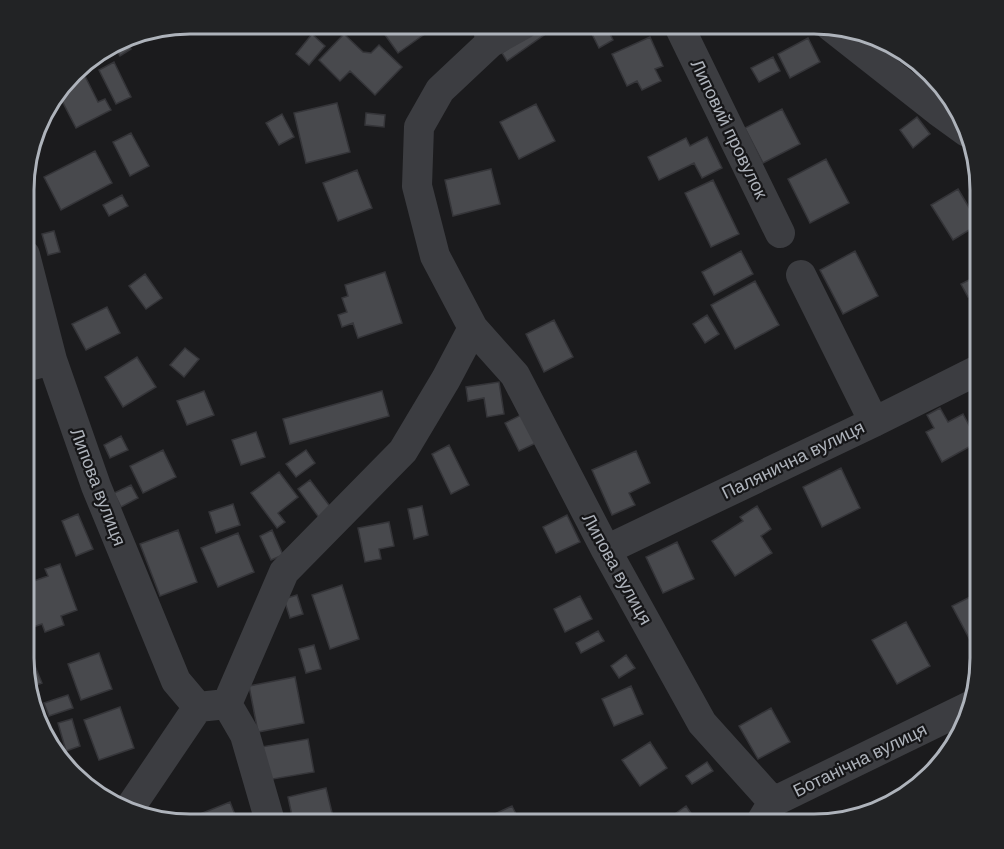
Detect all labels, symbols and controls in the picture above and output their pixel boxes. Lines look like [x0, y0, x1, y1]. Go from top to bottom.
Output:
street label: Липовий провулок [687, 56, 771, 202]
street label: Палянична вулиця [719, 417, 867, 503]
street label: Липова вулиця [66, 425, 130, 549]
street label: Липова вулиця [578, 510, 656, 628]
street label: Ботанічна вулиця [790, 719, 930, 801]

